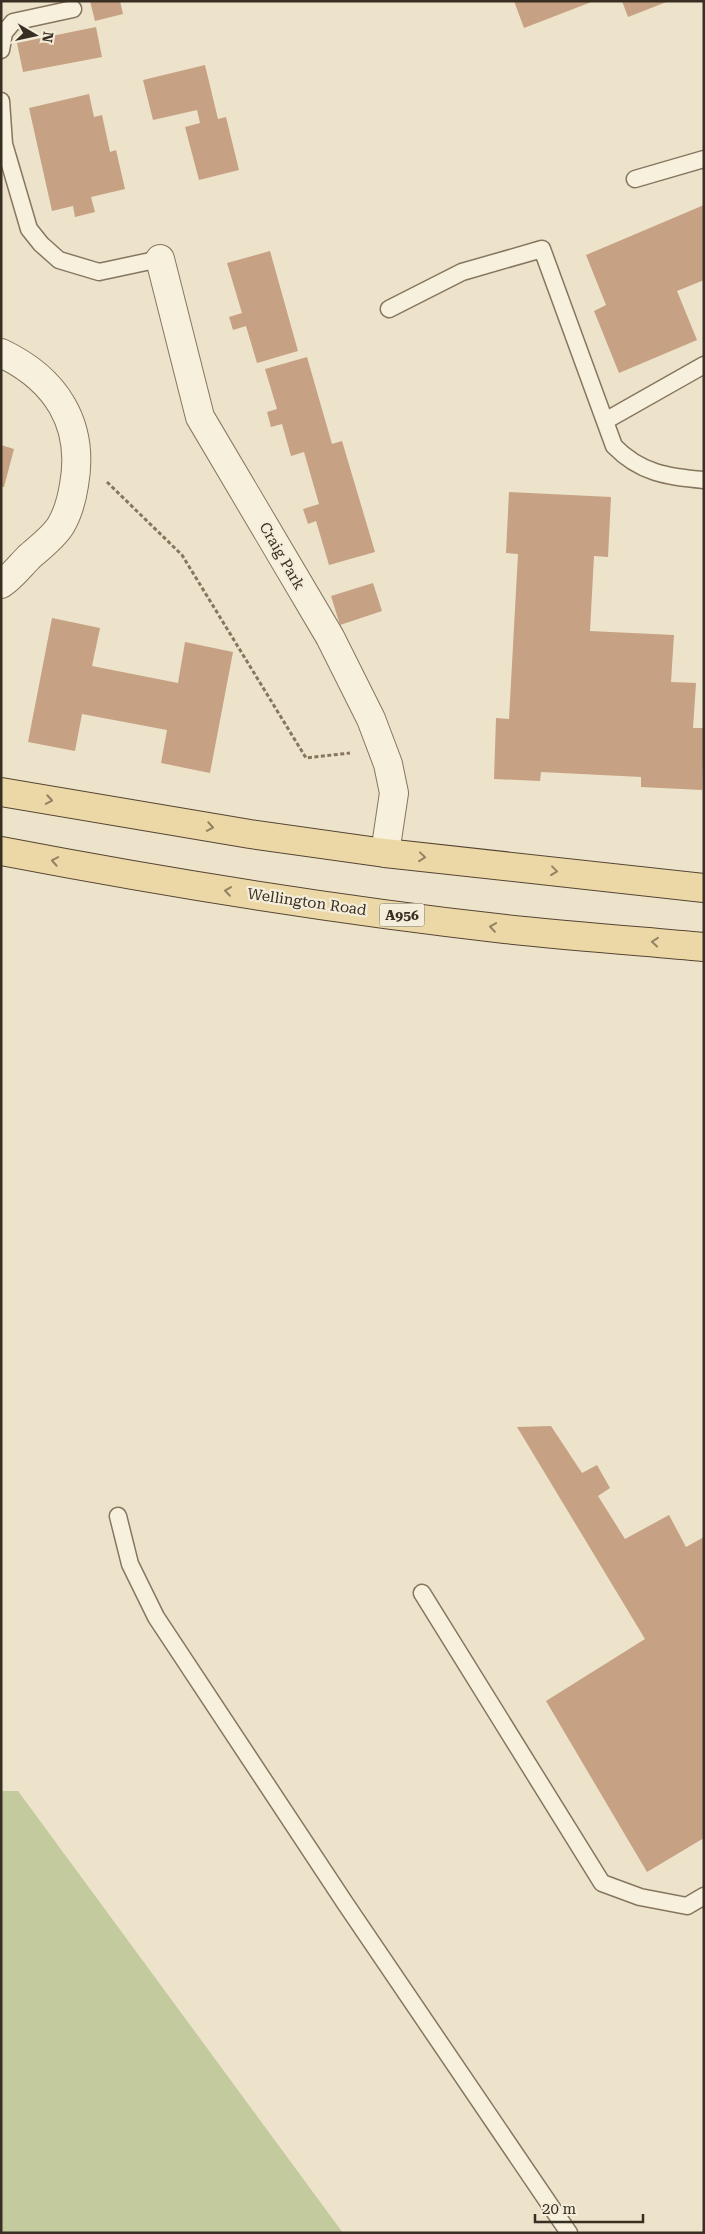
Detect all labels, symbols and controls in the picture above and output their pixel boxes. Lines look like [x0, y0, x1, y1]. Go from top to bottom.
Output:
north arrow [10, 10, 60, 60]
text: N [39, 30, 57, 44]
street label: Craig Park [255, 519, 309, 593]
one-way arrow [45, 795, 54, 805]
one-way arrow [205, 822, 214, 832]
one-way arrow [419, 851, 427, 862]
one-way arrow [50, 856, 59, 867]
one-way arrow [550, 865, 558, 876]
street label: Wellington Road [246, 885, 368, 919]
one-way arrow [224, 887, 233, 897]
road number: A956 [380, 904, 424, 926]
one-way arrow [489, 922, 497, 933]
one-way arrow [651, 937, 659, 948]
scale bar [535, 2192, 642, 2224]
text: 20 m [542, 2200, 577, 2218]

